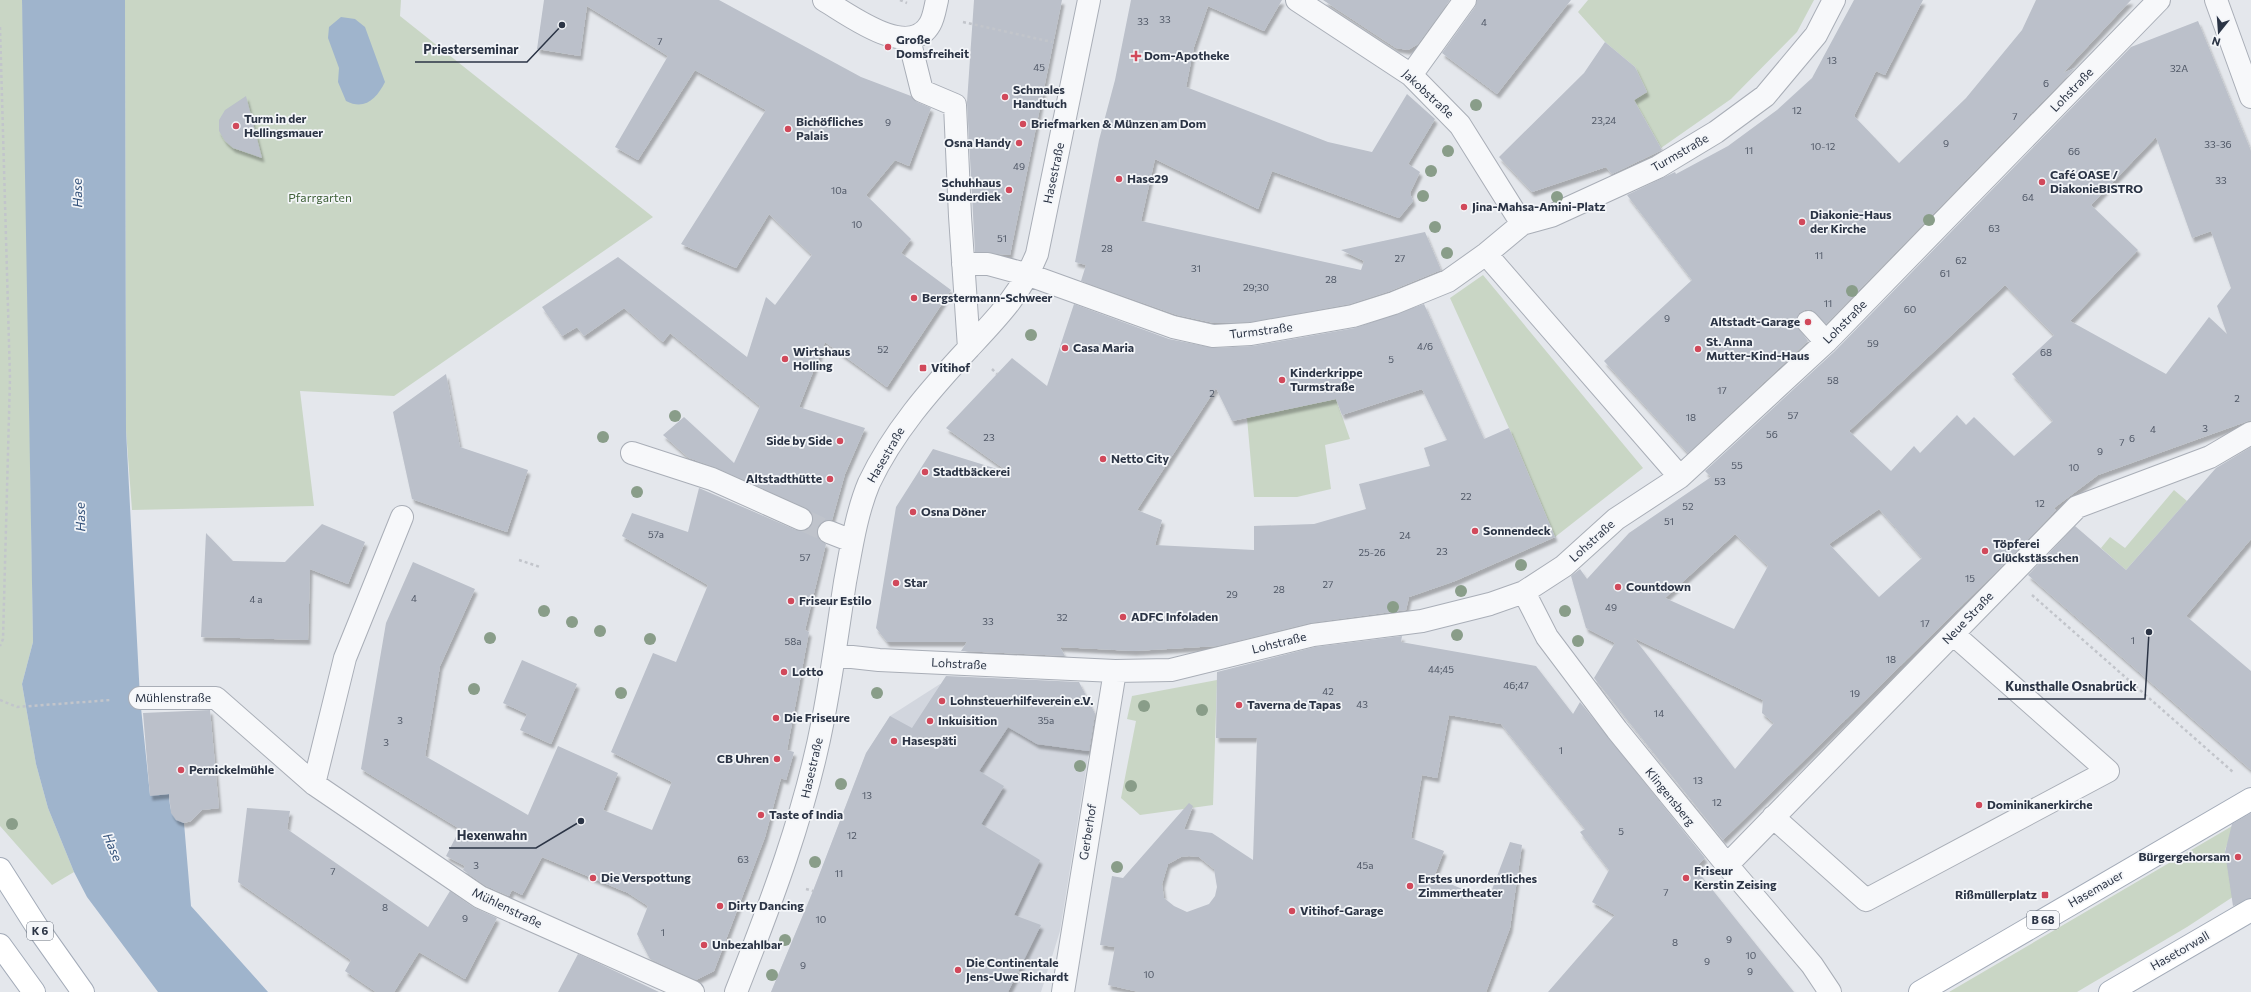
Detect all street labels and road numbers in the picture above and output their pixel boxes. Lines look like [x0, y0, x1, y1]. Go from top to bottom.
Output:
street label: Lohstraße [2047, 64, 2096, 114]
street label: Jakobstraße [1399, 66, 1457, 121]
street label: Turmstraße [1648, 130, 1711, 174]
street label: Hasestraße [1040, 141, 1066, 205]
street label: Lohstraße [1820, 297, 1869, 346]
street label: Turmstraße [1228, 319, 1293, 341]
street label: Hasestraße [864, 424, 907, 485]
street label: Lohstraße [1566, 516, 1617, 564]
street label: Neue Straße [1939, 588, 1996, 646]
street label: Lohstraße [1250, 628, 1308, 656]
street label: Lohstraße [931, 655, 987, 671]
street label: Mühlenstraße [135, 690, 211, 704]
street label: Hasestraße [797, 736, 825, 800]
street label: Klingensberg [1643, 764, 1699, 829]
street label: Gerberhof [1076, 802, 1098, 861]
street label: Hasemauer [2065, 867, 2126, 910]
street label: Mühlenstraße [470, 884, 545, 930]
road number: B 68 [2027, 911, 2059, 929]
road number: K 6 [27, 922, 53, 940]
street label: Hasetorwall [2148, 928, 2211, 973]

